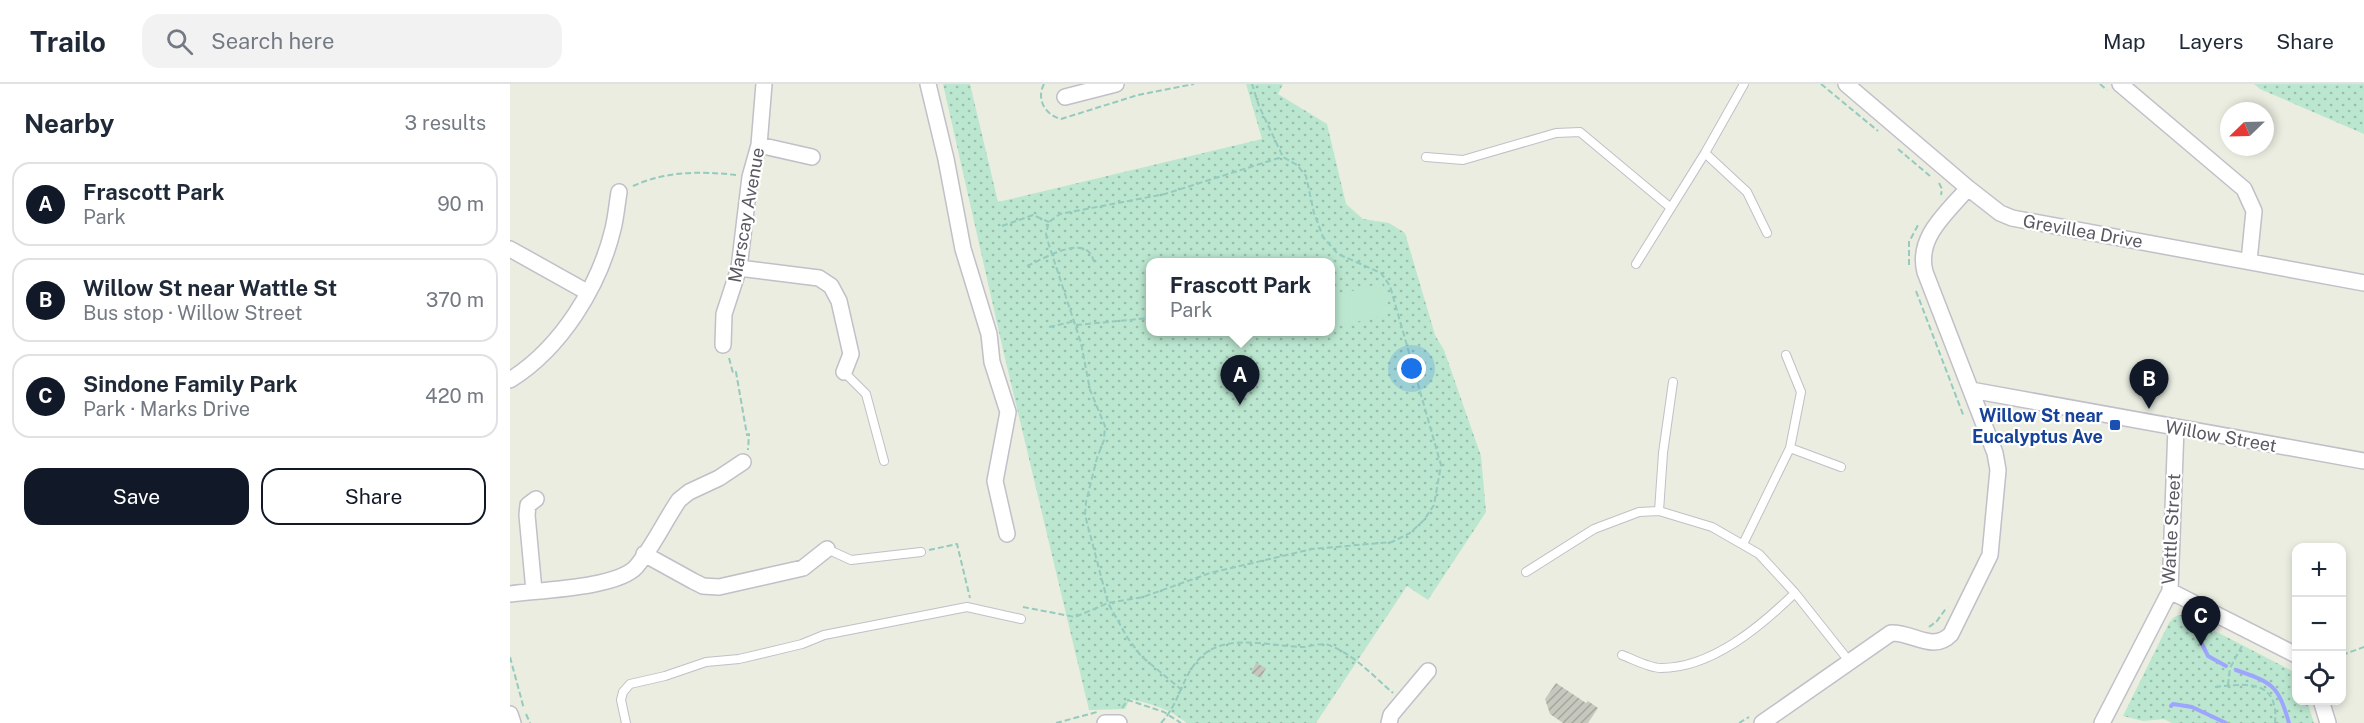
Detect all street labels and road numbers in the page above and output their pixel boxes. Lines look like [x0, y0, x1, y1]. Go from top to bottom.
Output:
street label: Marscay Avenue [724, 146, 768, 284]
street label: Grevillea Drive [2021, 210, 2145, 252]
street label: Willow Street [2164, 416, 2278, 456]
street label: Wattle Street [2158, 473, 2184, 585]

